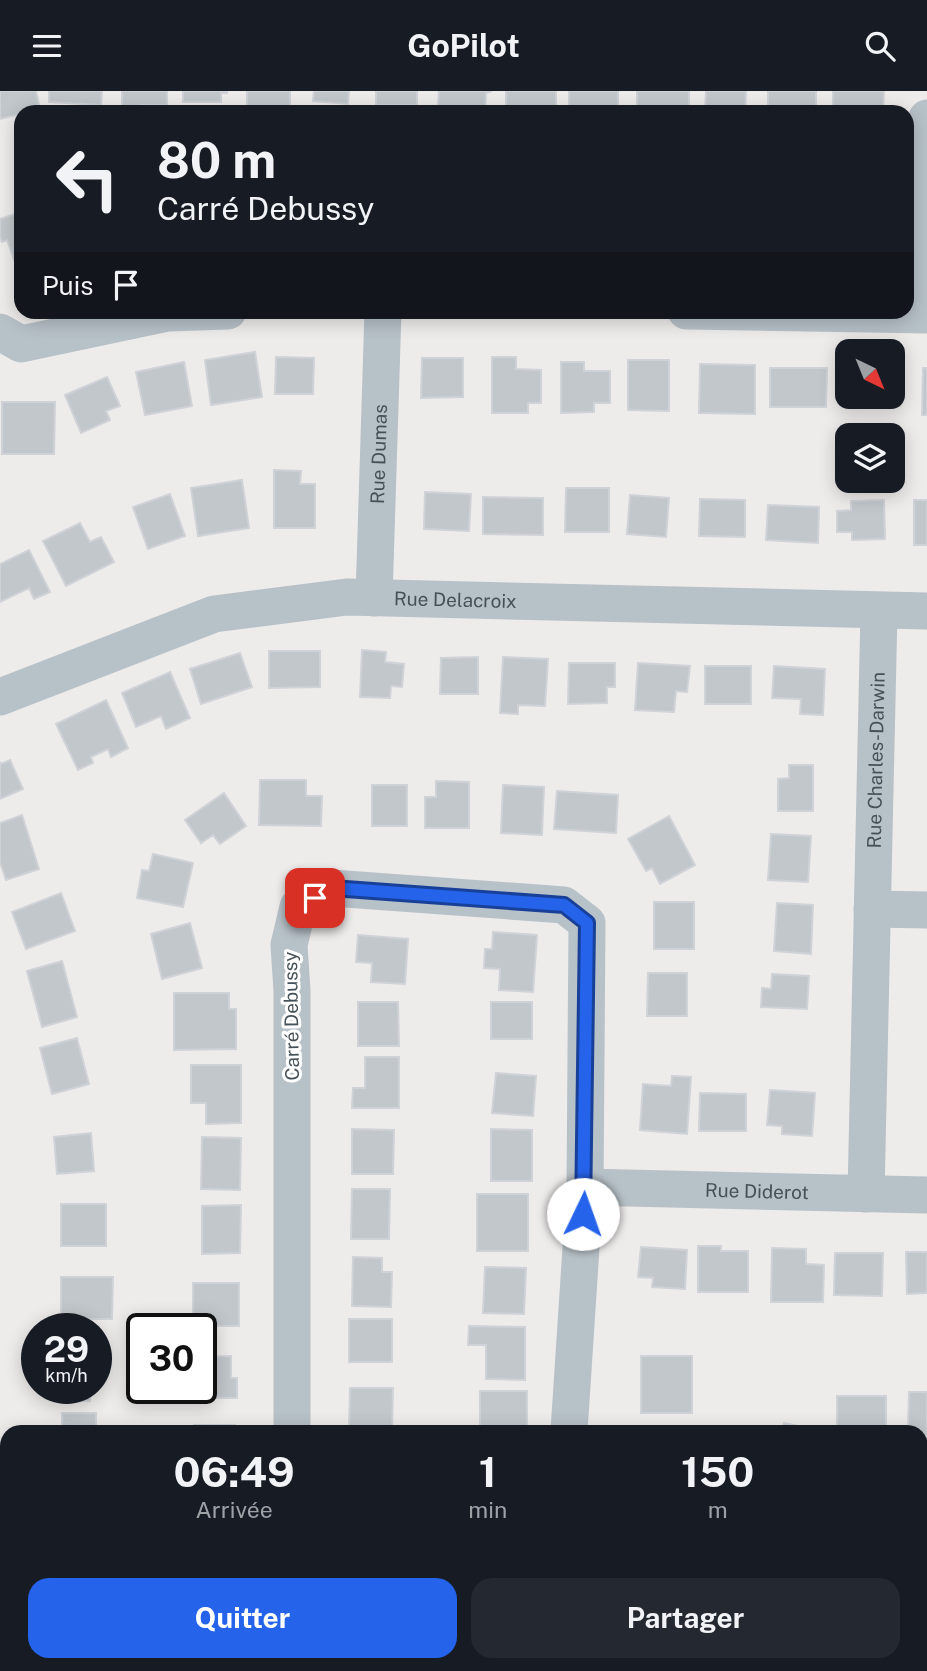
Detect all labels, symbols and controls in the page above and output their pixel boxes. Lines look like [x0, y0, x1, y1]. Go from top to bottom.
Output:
icon: menu [28, 27, 66, 65]
text: GoPilot [407, 27, 520, 64]
icon: search [861, 27, 899, 65]
text: 80 m [157, 131, 276, 189]
icon: left [42, 133, 133, 224]
text: Carré Debussy [157, 190, 374, 227]
icon: arrive [107, 266, 145, 304]
text: Puis [42, 270, 93, 301]
north arrow [835, 339, 905, 409]
map controls [835, 339, 905, 493]
street label: Rue Dumas [366, 404, 391, 504]
button: layers [835, 423, 905, 493]
street label: Rue Delacroix [394, 587, 517, 612]
street label: Rue Charles-Darwin [863, 672, 889, 849]
pin [285, 868, 345, 928]
icon: arrive [296, 879, 334, 917]
street label: Carré Debussy [279, 951, 303, 1081]
position arrow [546, 1177, 620, 1251]
street label: Rue Diderot [705, 1179, 809, 1203]
speed limit sign: 30 [126, 1313, 217, 1404]
text: 29 [44, 1329, 89, 1370]
text: km/h [45, 1365, 88, 1386]
text: 06:49 [174, 1447, 295, 1496]
text: 1 [479, 1447, 497, 1496]
text: 150 [681, 1447, 754, 1496]
text: Arrivée [195, 1496, 273, 1523]
text: min [468, 1496, 507, 1523]
text: m [708, 1496, 728, 1523]
button: Quitter [28, 1578, 457, 1658]
button: Partager [471, 1578, 900, 1658]

